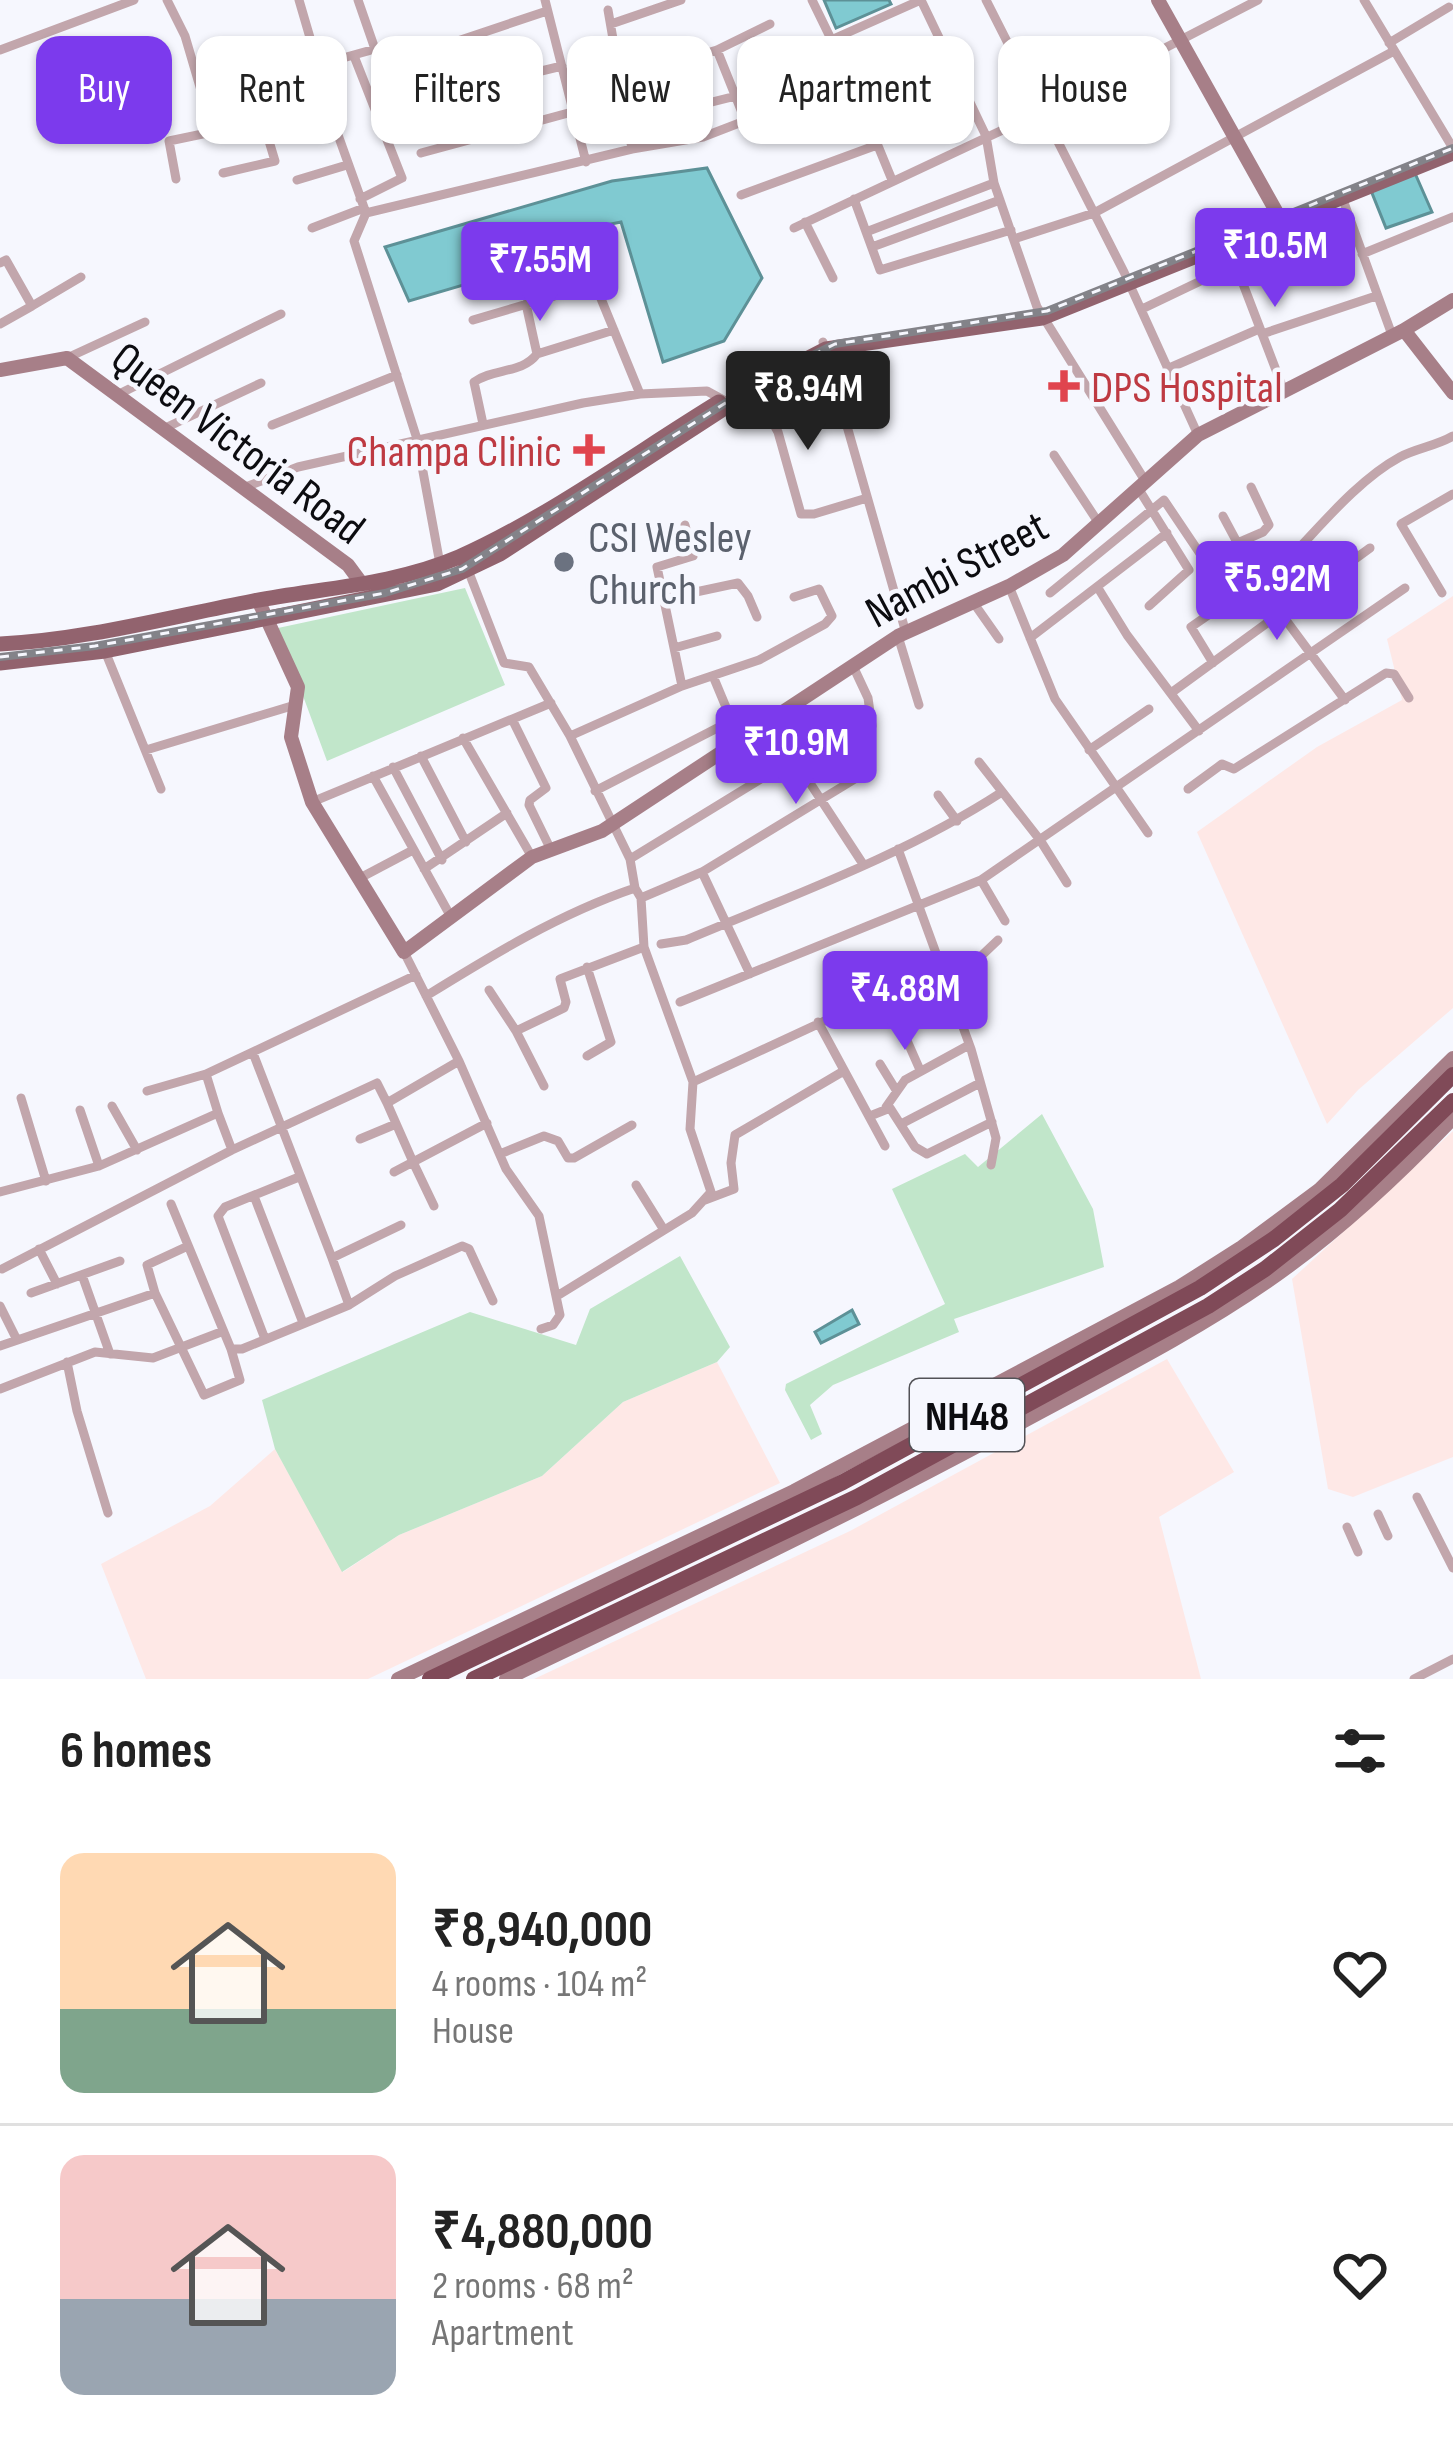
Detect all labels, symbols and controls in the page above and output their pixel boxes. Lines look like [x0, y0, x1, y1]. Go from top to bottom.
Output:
chip: Buy [36, 36, 172, 144]
chip: Rent [196, 36, 347, 144]
chip: Filters [371, 36, 543, 144]
chip: New [567, 36, 713, 144]
chip: Apartment [737, 36, 974, 144]
chip: House [998, 36, 1170, 144]
pin: ₹10.5M [1177, 208, 1373, 310]
pin: ₹7.55M [442, 222, 638, 324]
text: ₹10.5M [1222, 223, 1328, 270]
text: ₹7.55M [488, 237, 592, 284]
street label: Queen Victoria Road [100, 331, 375, 557]
pin: ₹8.94M [710, 351, 906, 453]
place label: DPS Hospital [1091, 361, 1283, 416]
text: ₹8.94M [753, 366, 863, 413]
marker: DPS Hospital [1048, 370, 1080, 402]
place label: Champa Clinic [346, 425, 562, 480]
marker: Champa Clinic [573, 434, 605, 466]
street label: Nambi Street [857, 499, 1058, 641]
place label: CSI Wesley Church [588, 511, 752, 618]
pin: ₹5.92M [1179, 541, 1375, 643]
marker: CSI Wesley Church [551, 549, 577, 575]
text: ₹5.92M [1223, 556, 1331, 603]
pin: ₹10.9M [698, 705, 894, 807]
text: ₹10.9M [743, 720, 849, 767]
pin: ₹4.88M [807, 951, 1003, 1053]
text: ₹4.88M [850, 966, 960, 1013]
road number: NH48 [910, 1379, 1024, 1451]
icon: filters [1327, 1718, 1393, 1784]
text: 6 homes [60, 1721, 212, 1782]
text: ₹8,940,000 [432, 1900, 652, 1961]
icon: home [156, 1901, 300, 2045]
icon: heart [1327, 1940, 1393, 2006]
text: 4 rooms · 104 m² [432, 1961, 647, 2008]
text: House [432, 2008, 514, 2055]
text: ₹4,880,000 [432, 2202, 653, 2263]
icon: home [156, 2203, 300, 2347]
icon: heart [1327, 2242, 1393, 2308]
text: 2 rooms · 68 m² [432, 2263, 634, 2310]
text: Apartment [432, 2310, 574, 2357]

